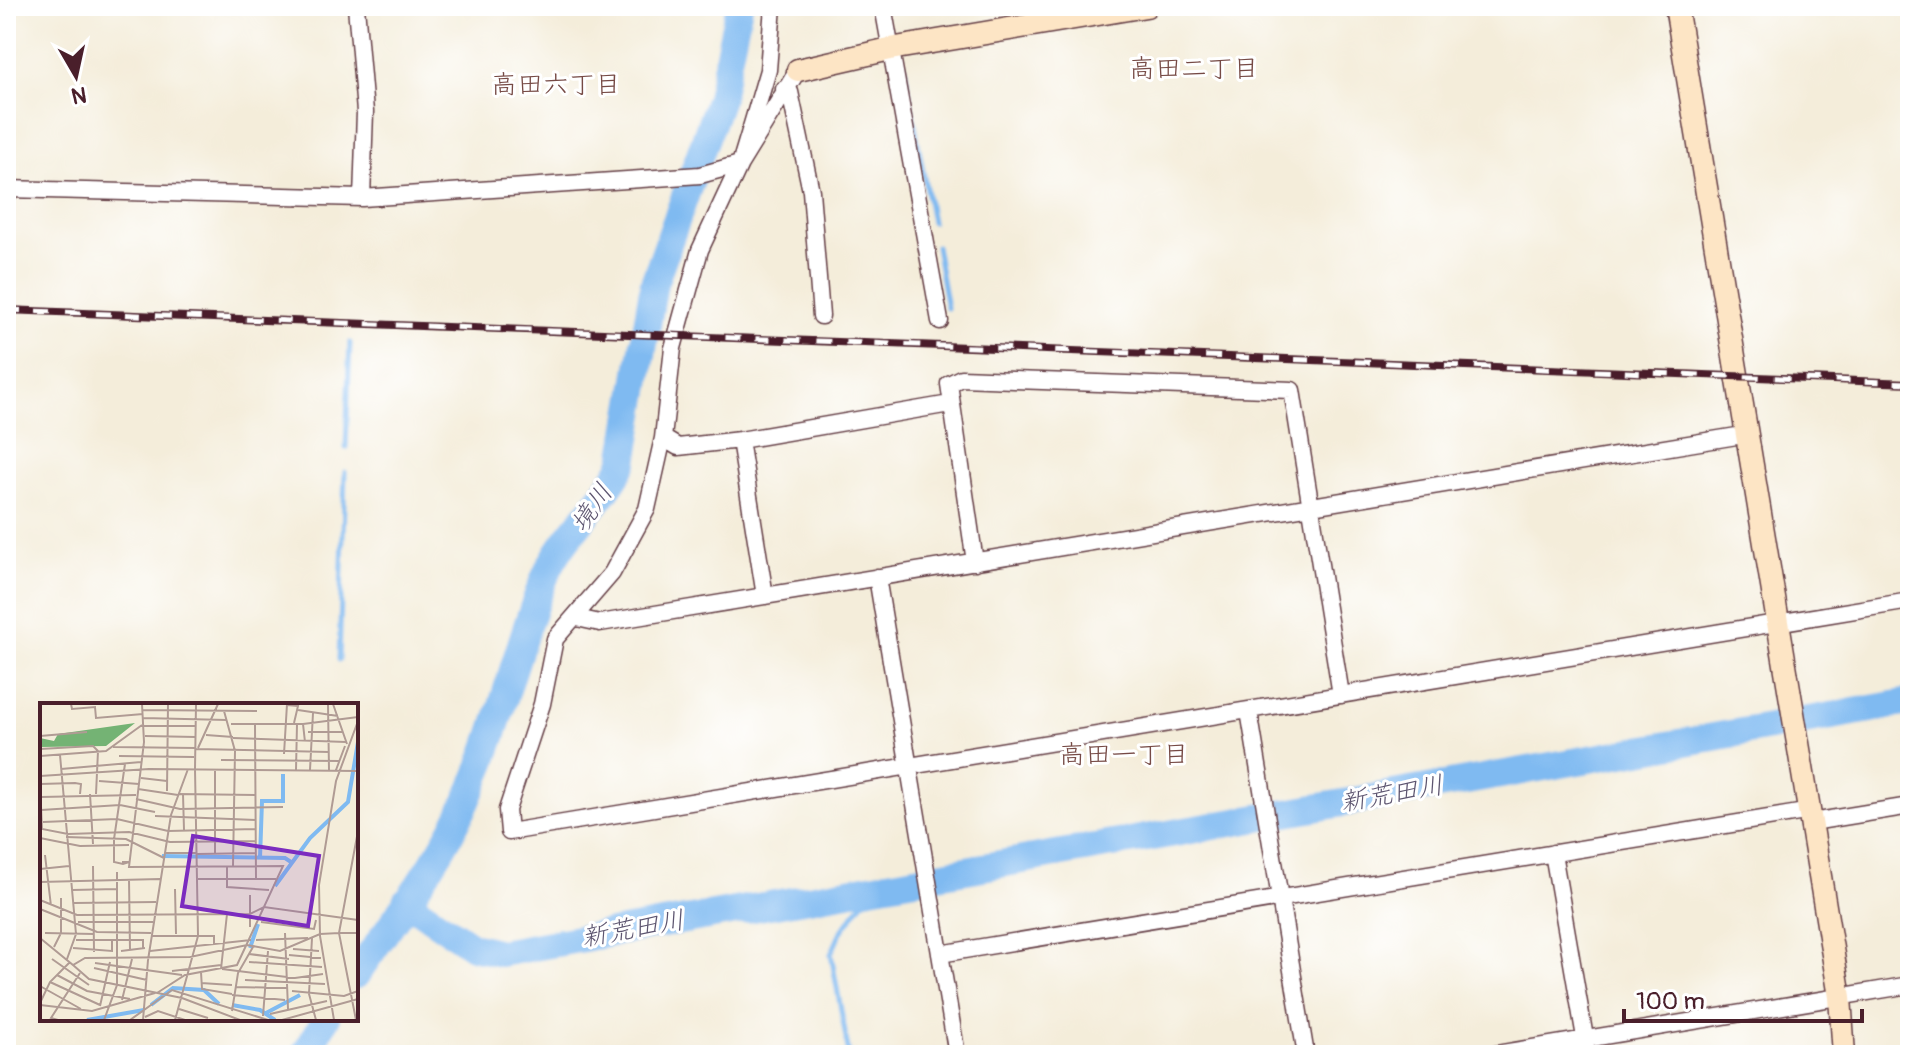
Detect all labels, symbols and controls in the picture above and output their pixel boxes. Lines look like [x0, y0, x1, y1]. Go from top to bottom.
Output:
north arrow [36, 36, 116, 116]
district label: 高田二丁目 [1129, 53, 1259, 85]
district label: 高田六丁目 [491, 69, 621, 101]
text: N [69, 80, 89, 110]
water label: 境川 [564, 478, 620, 538]
inset map [40, 703, 358, 1021]
district label: 高田一丁目 [1059, 739, 1189, 771]
water label: 新荒田川 [1338, 769, 1446, 819]
water label: 新荒田川 [579, 904, 687, 954]
scale bar [1624, 973, 1862, 1023]
text: 100 m [1636, 987, 1705, 1016]

